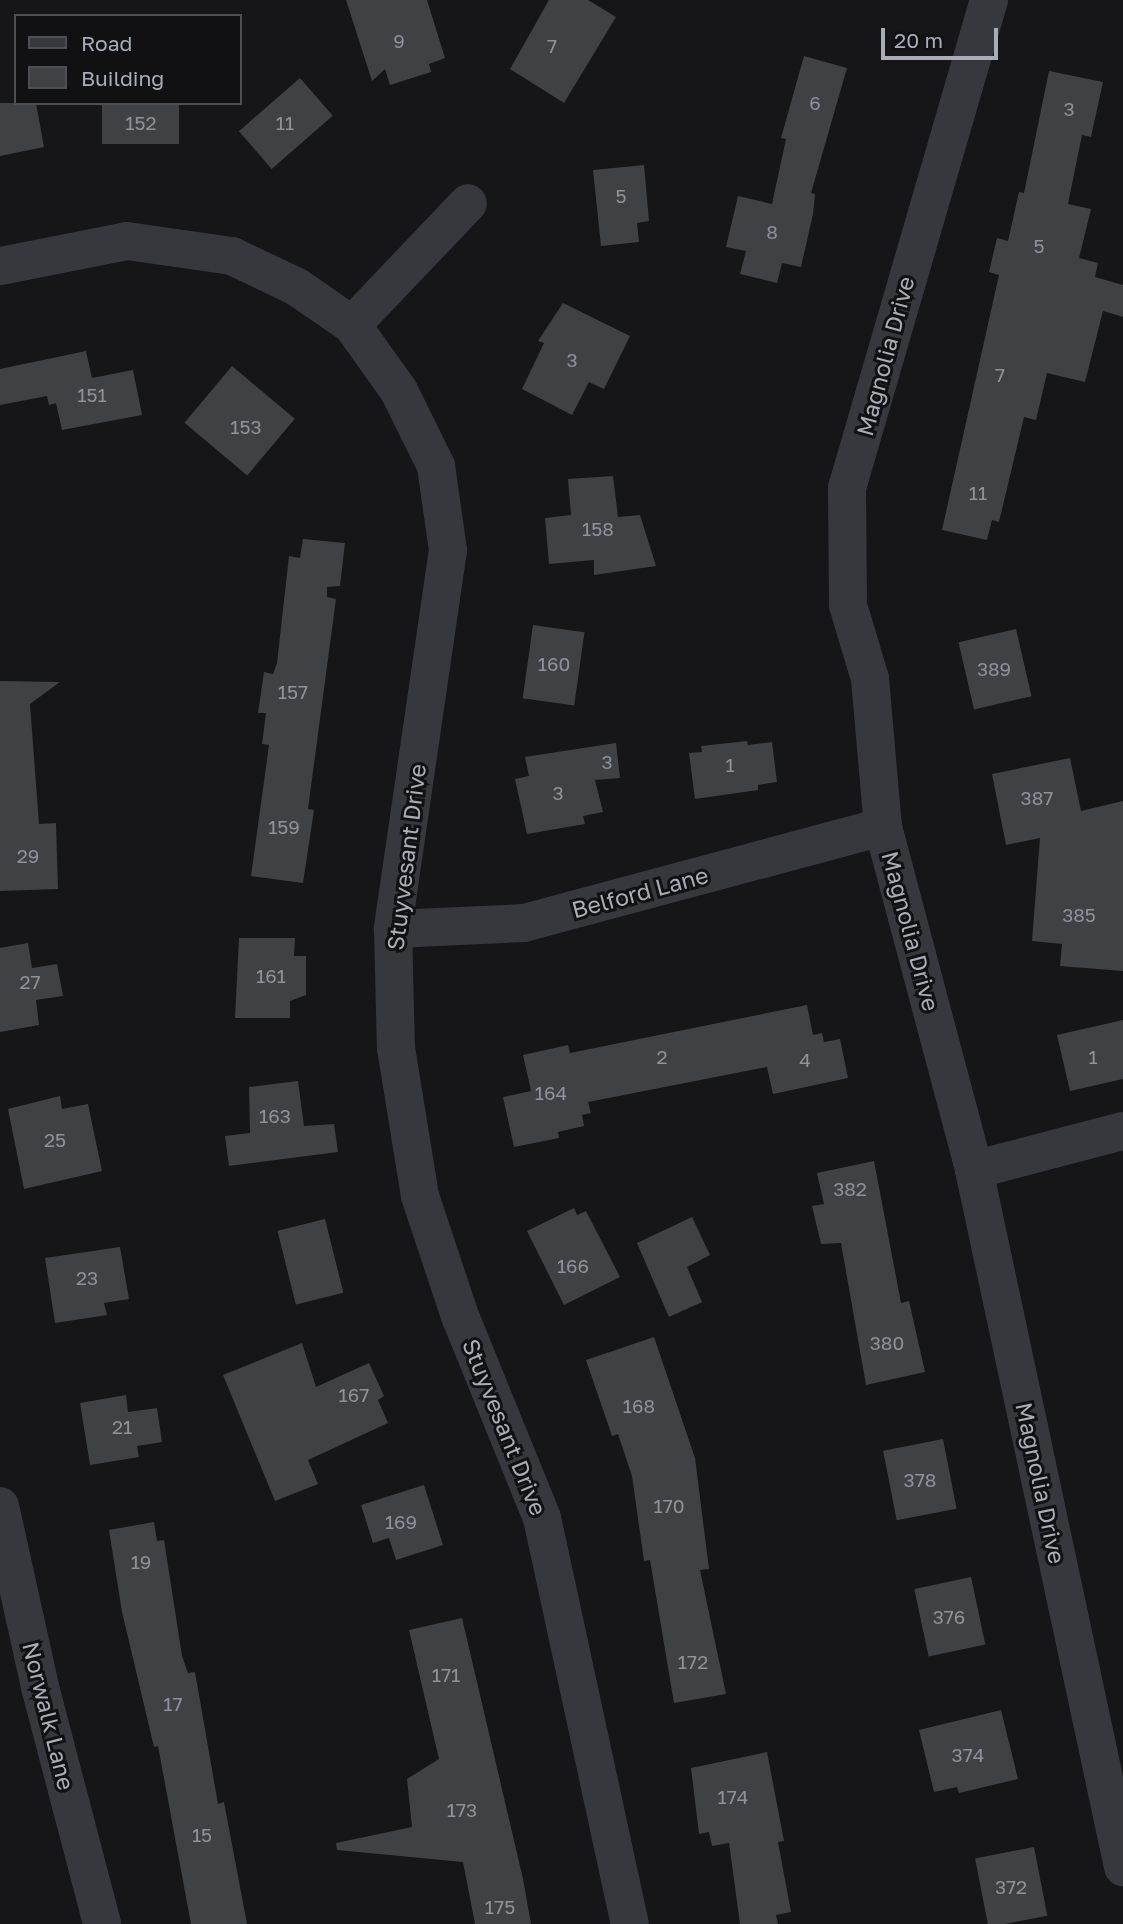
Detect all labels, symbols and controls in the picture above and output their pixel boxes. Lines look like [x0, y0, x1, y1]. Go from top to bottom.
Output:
legend [14, 14, 242, 105]
scale bar [885, 14, 1002, 58]
text: 20 m [894, 27, 943, 53]
text: Road [81, 30, 132, 56]
house number: 9 [393, 30, 405, 52]
house number: 7 [547, 35, 557, 57]
text: Building [81, 65, 164, 91]
house number: 6 [809, 92, 821, 114]
house number: 3 [1063, 98, 1075, 120]
house number: 152 [125, 112, 157, 134]
house number: 11 [276, 112, 294, 134]
house number: 5 [615, 185, 627, 207]
house number: 8 [766, 221, 778, 243]
house number: 5 [1033, 235, 1045, 257]
street label: Magnolia Drive [850, 273, 920, 439]
house number: 3 [566, 349, 578, 371]
house number: 7 [995, 364, 1005, 386]
house number: 151 [77, 384, 107, 406]
house number: 153 [230, 416, 262, 438]
house number: 11 [969, 482, 987, 504]
house number: 158 [582, 518, 614, 540]
house number: 160 [538, 653, 570, 675]
house number: 389 [977, 658, 1011, 680]
house number: 157 [278, 681, 308, 703]
house number: 3 [601, 751, 613, 773]
house number: 1 [725, 754, 735, 776]
street label: Stuyvesant Drive [381, 762, 431, 952]
house number: 3 [552, 782, 564, 804]
house number: 387 [1021, 787, 1053, 809]
house number: 159 [268, 816, 300, 838]
house number: 29 [17, 845, 39, 867]
street label: Magnolia Drive [876, 848, 946, 1014]
street label: Belford Lane [569, 861, 711, 923]
house number: 385 [1062, 904, 1096, 926]
house number: 161 [256, 965, 286, 987]
house number: 27 [19, 971, 41, 993]
house number: 2 [656, 1046, 668, 1068]
house number: 1 [1088, 1046, 1098, 1068]
house number: 4 [799, 1049, 811, 1071]
house number: 164 [535, 1082, 567, 1104]
house number: 163 [259, 1105, 291, 1127]
house number: 25 [44, 1129, 66, 1151]
house number: 382 [833, 1178, 867, 1200]
house number: 166 [557, 1255, 589, 1277]
house number: 23 [76, 1267, 98, 1289]
house number: 380 [870, 1332, 904, 1354]
street label: Stuyvesant Drive [457, 1335, 553, 1519]
house number: 167 [339, 1384, 369, 1406]
house number: 168 [623, 1395, 655, 1417]
street label: Magnolia Drive [1010, 1400, 1072, 1566]
house number: 21 [112, 1416, 132, 1438]
house number: 378 [904, 1469, 936, 1491]
house number: 170 [653, 1495, 685, 1517]
house number: 169 [385, 1511, 417, 1533]
house number: 19 [131, 1551, 151, 1573]
house number: 376 [933, 1606, 965, 1628]
street label: Norwalk Lane [17, 1639, 81, 1793]
house number: 172 [678, 1651, 708, 1673]
house number: 171 [432, 1664, 460, 1686]
house number: 17 [163, 1693, 183, 1715]
house number: 374 [952, 1744, 984, 1766]
house number: 174 [718, 1786, 748, 1808]
house number: 173 [447, 1799, 477, 1821]
house number: 15 [192, 1824, 212, 1846]
house number: 372 [995, 1876, 1027, 1898]
house number: 175 [485, 1896, 515, 1918]

